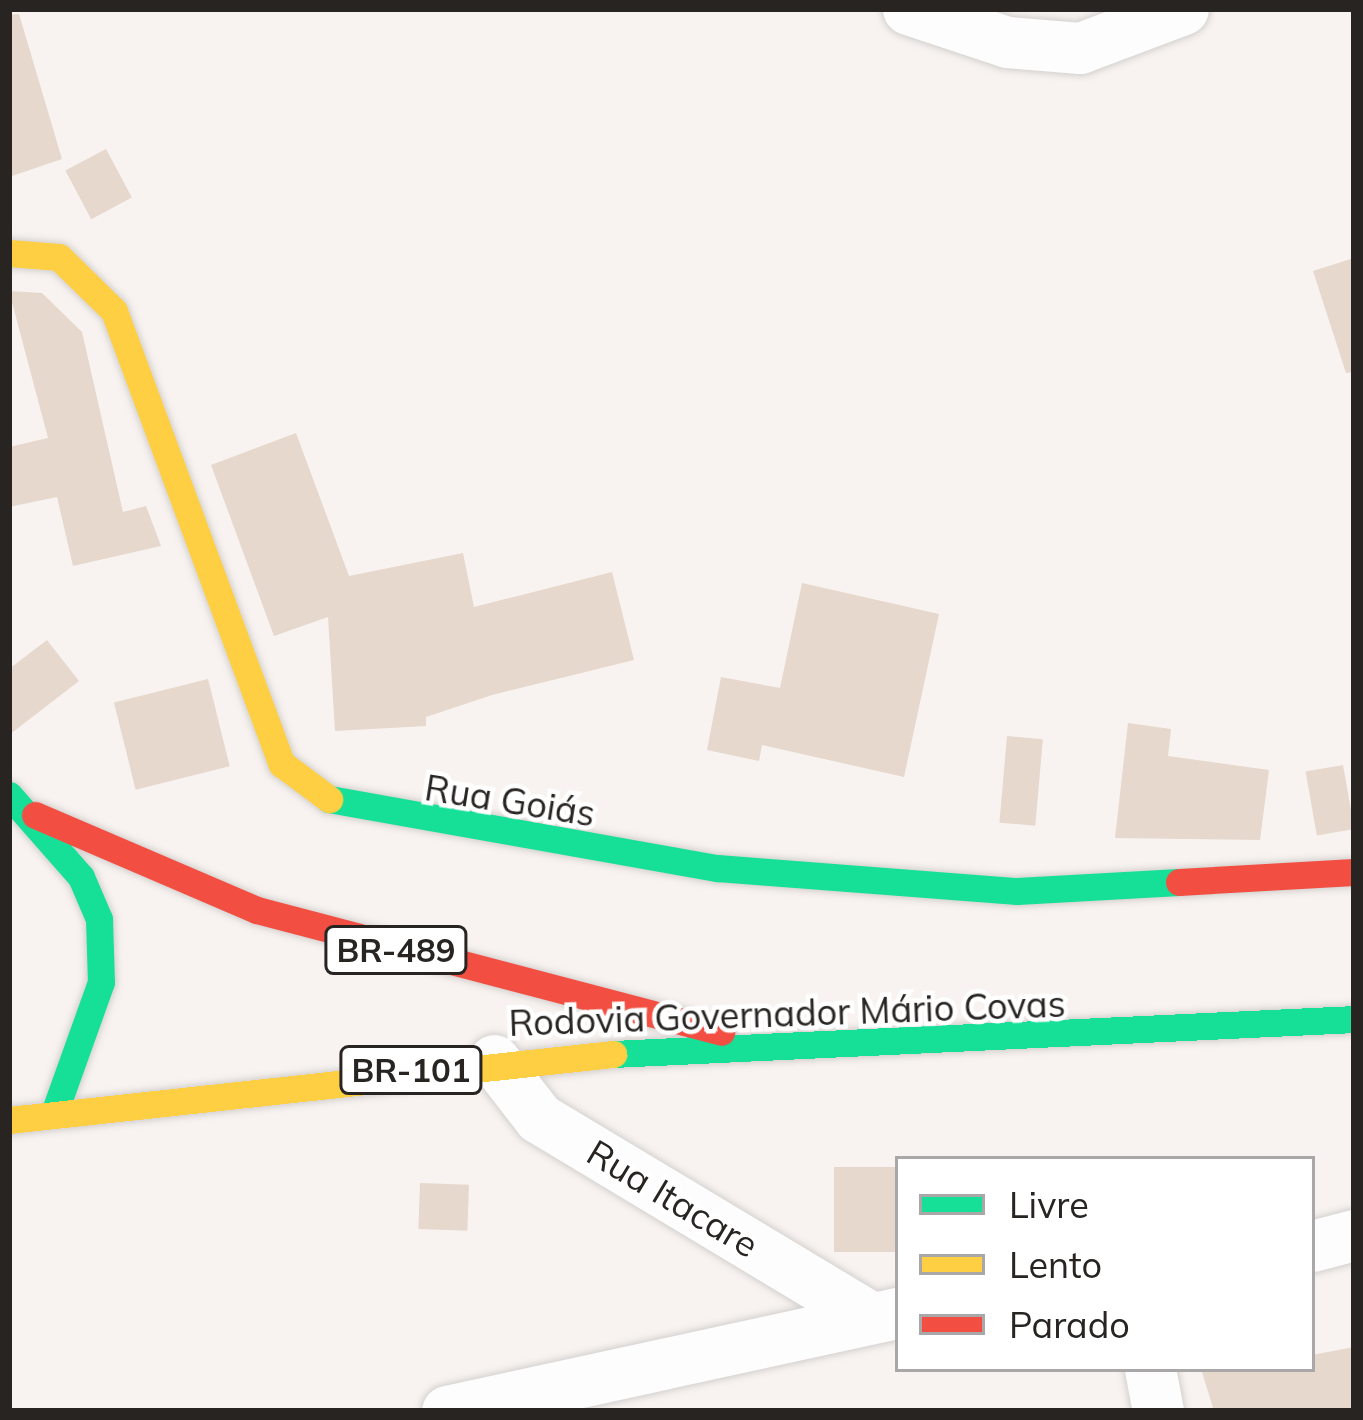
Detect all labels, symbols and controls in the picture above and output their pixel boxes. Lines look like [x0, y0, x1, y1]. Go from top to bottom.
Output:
street label: Rua Goiás [422, 765, 598, 835]
road number: BR-489 [324, 923, 468, 977]
street label: Rodovia Governador Mário Covas [508, 982, 1066, 1044]
road number: BR-101 [339, 1043, 483, 1097]
street label: Rua Itacare [580, 1130, 766, 1266]
legend [895, 1156, 1315, 1372]
text: Livre [1009, 1182, 1089, 1227]
text: Lento [1009, 1242, 1102, 1287]
text: Parado [1009, 1302, 1130, 1347]

